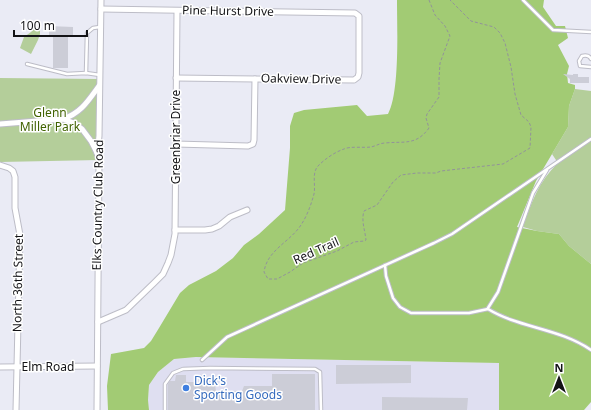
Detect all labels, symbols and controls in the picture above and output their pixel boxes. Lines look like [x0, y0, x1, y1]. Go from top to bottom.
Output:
street label: Pine Hurst Drive [182, 1, 274, 20]
scale bar [14, 12, 87, 38]
text: 100 m [20, 17, 55, 34]
street label: Oakview Drive [261, 69, 342, 88]
street label: Greenbriar Drive [167, 90, 184, 184]
park label: Glenn Miller Park [20, 104, 81, 135]
street label: Elks Country Club Road [88, 140, 107, 270]
street label: North 36th Street [8, 233, 27, 332]
street label: Red Trail [290, 233, 341, 268]
street label: Elm Road [22, 358, 74, 375]
north arrow [539, 358, 579, 398]
text: N [555, 360, 563, 375]
place label: Dick's Sporting Goods [194, 372, 282, 403]
marker: Dick's Sporting Goods [181, 383, 191, 393]

